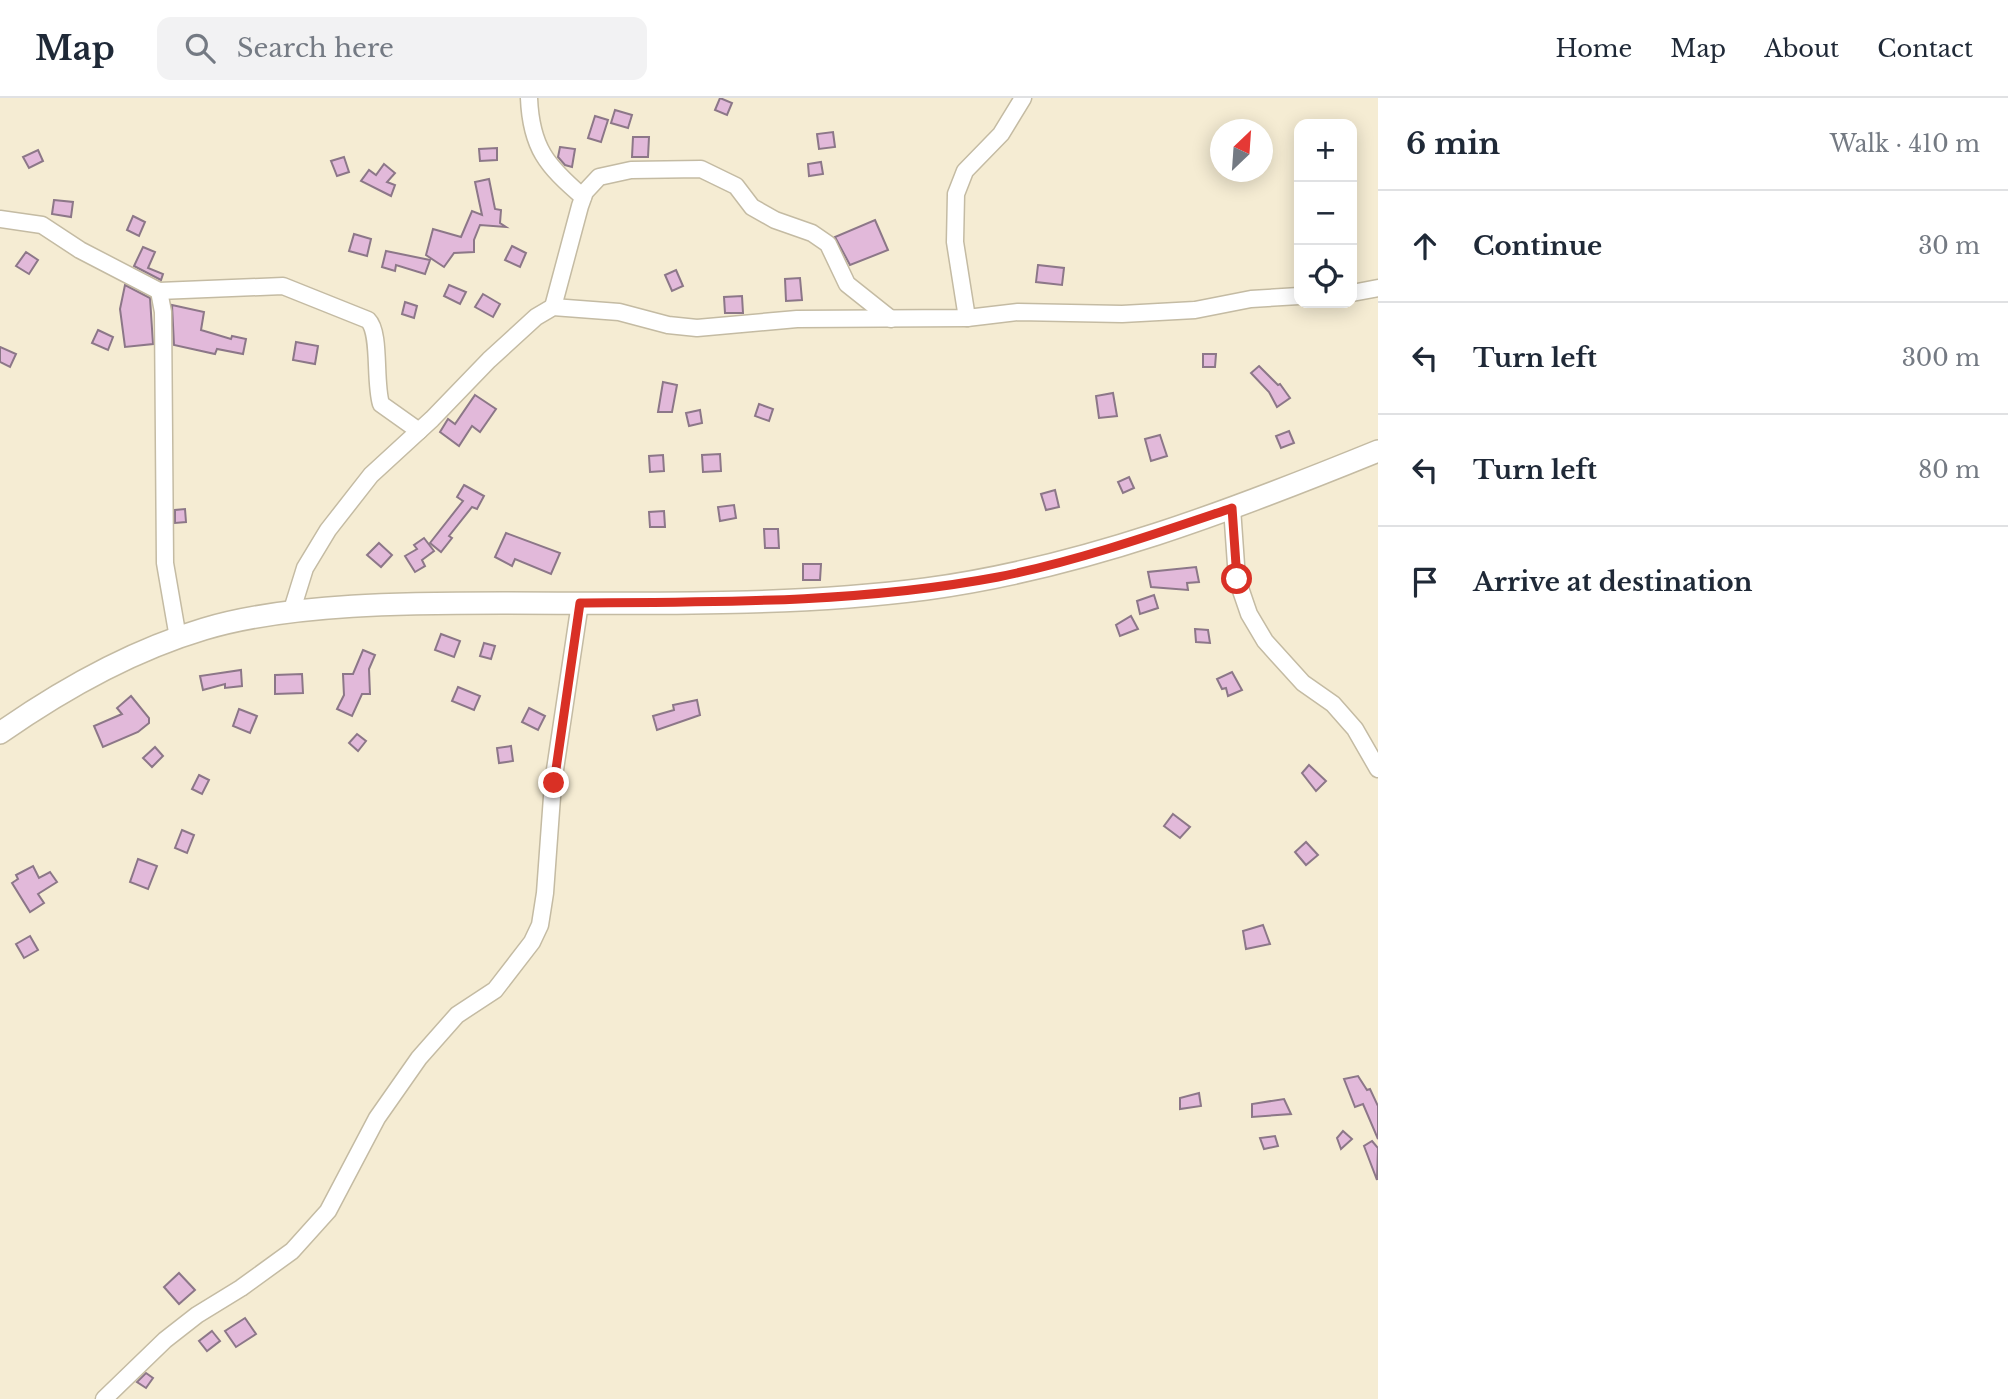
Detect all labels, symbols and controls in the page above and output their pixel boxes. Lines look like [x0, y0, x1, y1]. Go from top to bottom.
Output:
search box [157, 17, 647, 80]
text: Map [35, 28, 115, 69]
icon: search [181, 29, 219, 67]
text: Search here [237, 32, 394, 64]
text: Home [1556, 34, 1632, 63]
text: Map [1670, 34, 1726, 63]
text: About [1764, 34, 1839, 63]
text: Contact [1877, 34, 1973, 63]
north arrow [1210, 119, 1273, 182]
map controls [1294, 119, 1357, 308]
button: + [1294, 119, 1357, 182]
text: 6 min [1406, 125, 1500, 162]
text: Walk · 410 m [1830, 130, 1980, 158]
button: − [1294, 182, 1357, 245]
icon: ahead [1406, 227, 1444, 265]
text: Continue [1473, 230, 1602, 262]
text: 30 m [1918, 232, 1980, 260]
button: locate [1294, 245, 1357, 308]
icon: left [1406, 339, 1444, 377]
text: Turn left [1473, 342, 1597, 374]
text: 300 m [1902, 344, 1980, 372]
icon: left [1406, 451, 1444, 489]
text: Turn left [1473, 454, 1597, 486]
text: 80 m [1918, 456, 1980, 484]
route start [1221, 563, 1252, 594]
icon: arrive [1406, 563, 1444, 601]
text: Arrive at destination [1473, 566, 1753, 598]
route end [538, 767, 569, 798]

